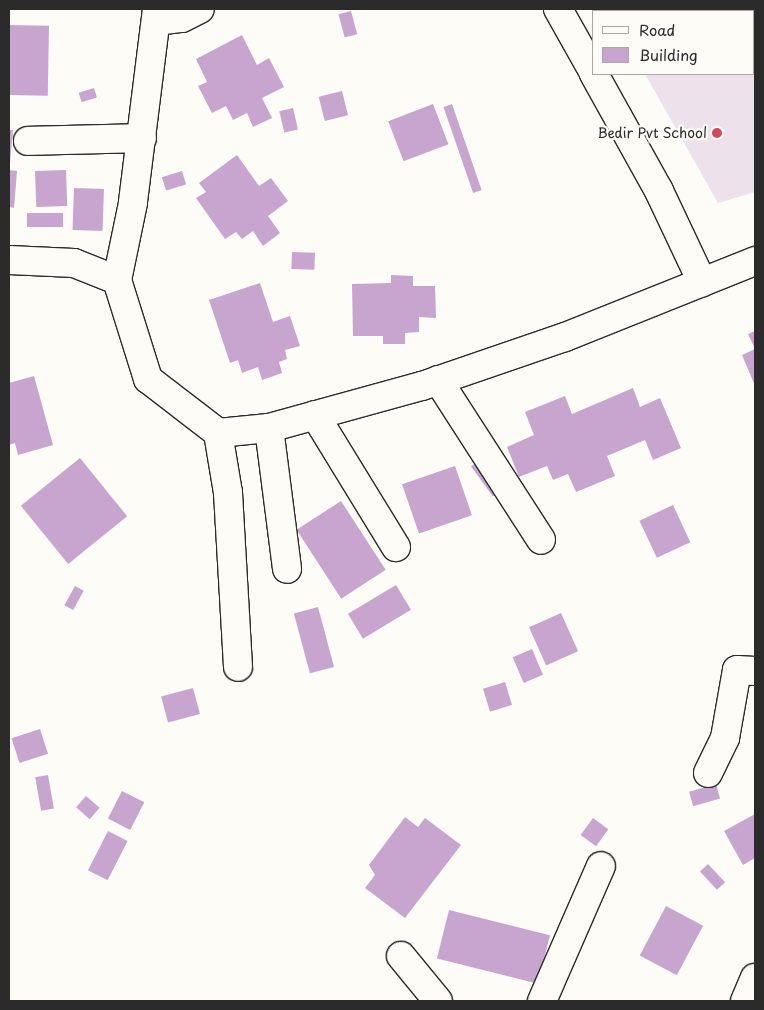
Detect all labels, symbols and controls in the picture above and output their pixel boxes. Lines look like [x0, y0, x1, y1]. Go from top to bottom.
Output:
legend [592, 10, 754, 75]
text: Road [639, 18, 675, 41]
text: Building [639, 43, 698, 66]
place label: Bedir Pvt School [597, 125, 707, 141]
marker: Bedir Pvt School [711, 127, 723, 139]

